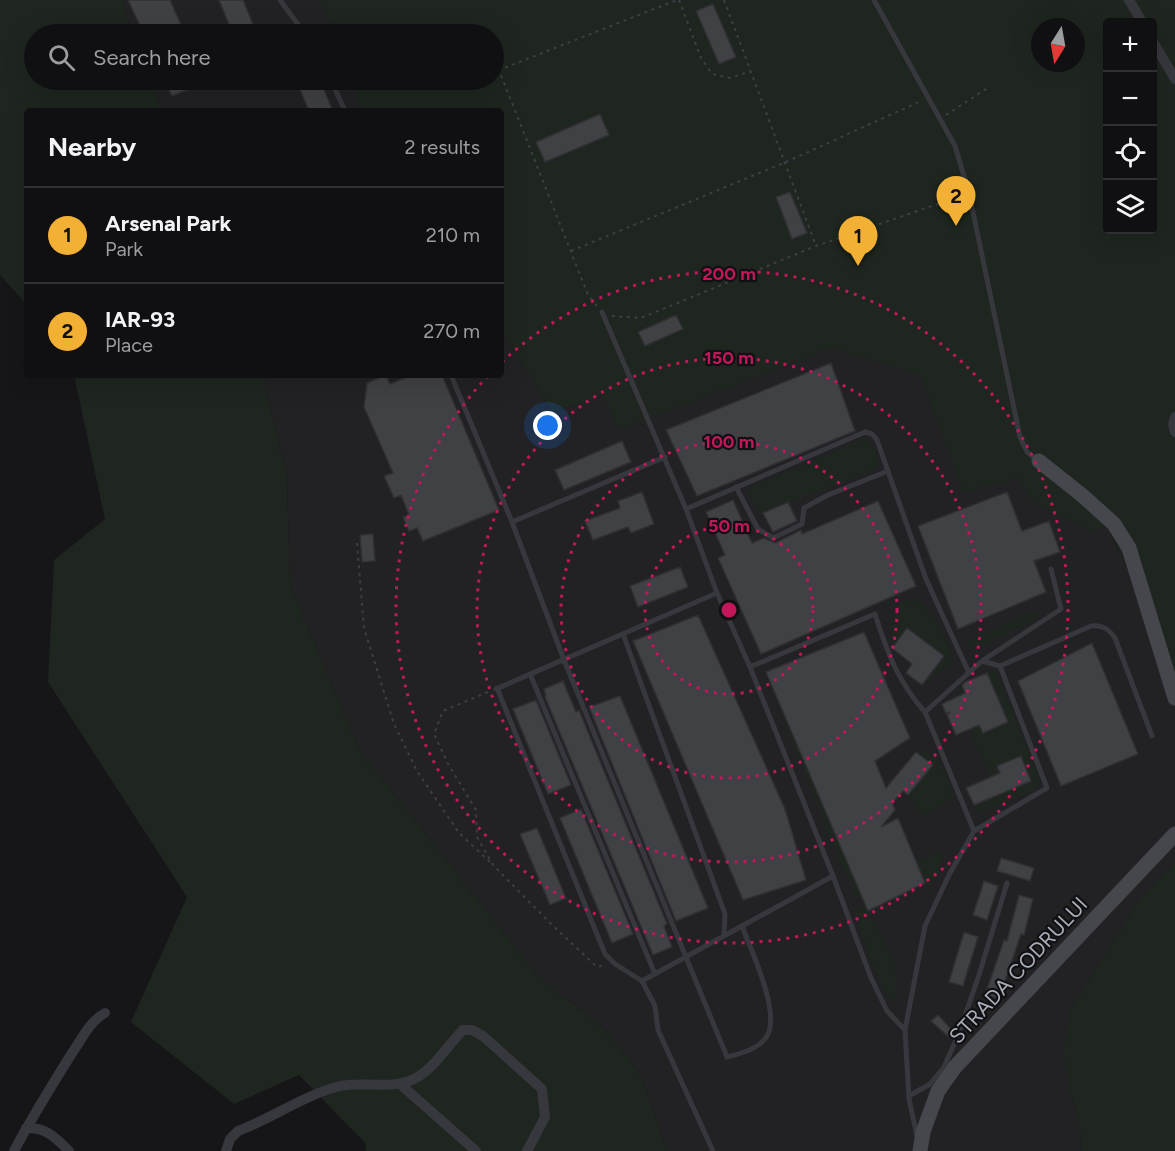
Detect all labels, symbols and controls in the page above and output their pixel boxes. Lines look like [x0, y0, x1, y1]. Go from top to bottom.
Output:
north arrow [1031, 18, 1085, 72]
map controls [1103, 18, 1157, 234]
button: + [1103, 18, 1157, 72]
search box [24, 24, 504, 90]
icon: search [45, 41, 78, 74]
text: Search here [93, 44, 211, 71]
button: − [1103, 72, 1157, 126]
button: locate [1103, 126, 1157, 180]
text: Nearby [48, 131, 136, 163]
text: 2 results [404, 135, 480, 159]
pin: 2 [936, 176, 976, 226]
button: layers [1103, 180, 1157, 234]
text: Arsenal Park [105, 210, 231, 237]
pin: 1 [838, 216, 878, 266]
text: 1 [63, 223, 72, 247]
text: 210 m [426, 223, 480, 247]
text: Park [105, 237, 143, 261]
text: 200 m [702, 263, 756, 285]
text: IAR-93 [105, 306, 175, 333]
text: 2 [62, 319, 73, 343]
text: 270 m [423, 319, 480, 343]
text: Place [105, 333, 153, 357]
text: 150 m [704, 347, 754, 369]
your location [533, 411, 562, 440]
text: 100 m [704, 431, 754, 453]
text: 50 m [708, 515, 750, 537]
centre of rings [719, 600, 739, 620]
street label: STRADA CODRULUI [944, 892, 1092, 1048]

